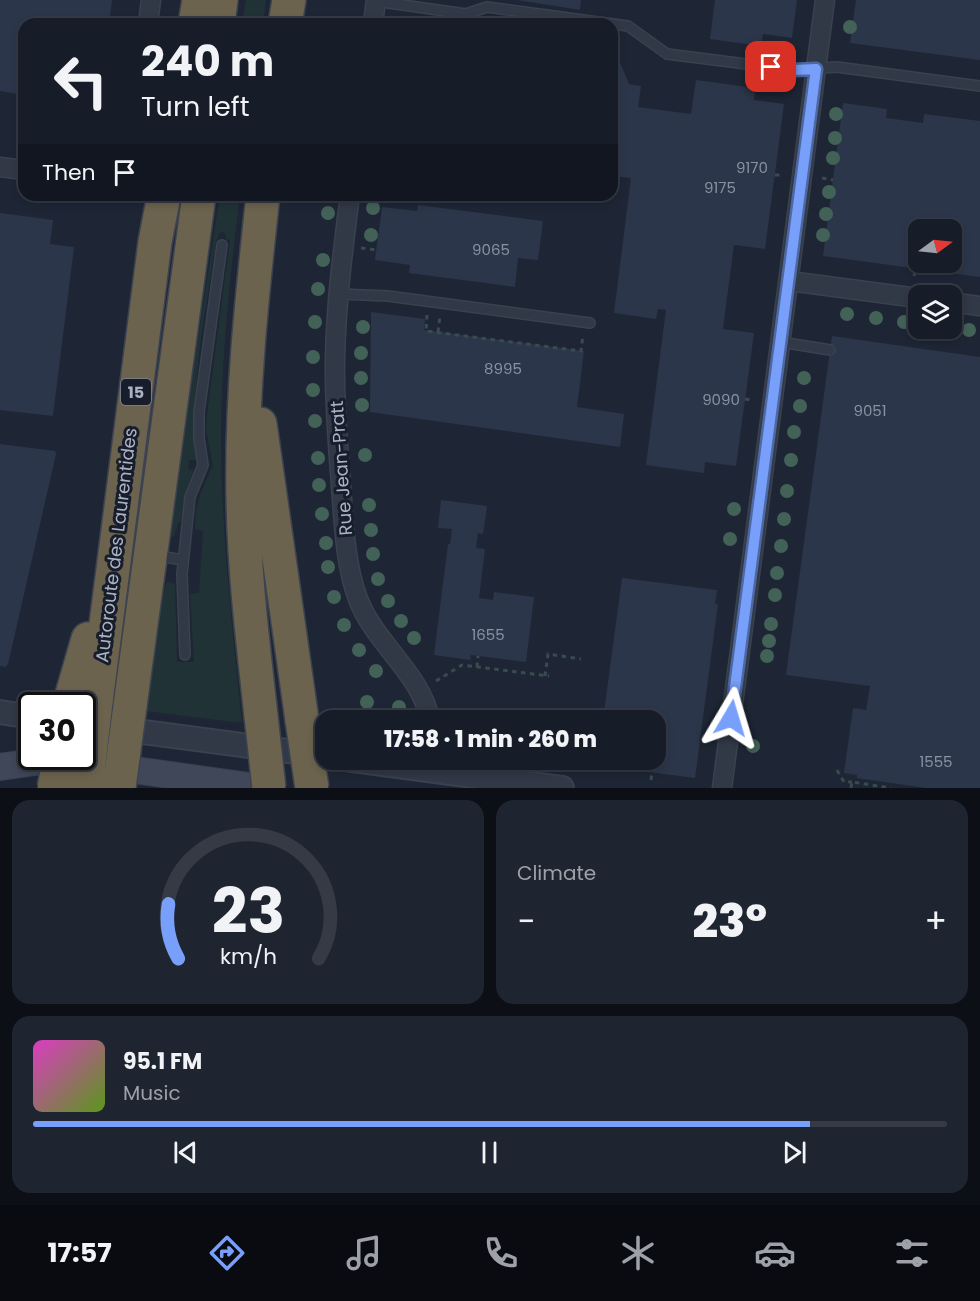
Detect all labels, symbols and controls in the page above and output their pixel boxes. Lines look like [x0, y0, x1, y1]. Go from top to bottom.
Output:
text: 240 m [141, 32, 274, 91]
pin [745, 41, 796, 92]
icon: left [42, 42, 120, 120]
icon: arrive [754, 50, 787, 83]
text: Turn left [141, 88, 250, 125]
icon: arrive [108, 156, 141, 189]
text: Then [42, 157, 96, 188]
house number: 9170 [736, 157, 768, 178]
house number: 9175 [704, 177, 736, 198]
north arrow [908, 219, 962, 273]
map controls [908, 219, 962, 339]
house number: 9065 [472, 239, 510, 260]
button: layers [908, 285, 962, 339]
house number: 8995 [484, 358, 522, 379]
road number: 15 [121, 379, 151, 405]
house number: 9090 [702, 389, 740, 410]
street label: Rue Jean-Pratt [324, 400, 358, 536]
house number: 9051 [853, 400, 887, 421]
street label: Autoroute des Laurentides [89, 426, 143, 664]
house number: 1655 [471, 624, 505, 645]
position arrow [699, 686, 763, 750]
speed limit sign: 30 [18, 692, 96, 770]
text: 17:58 · 1 min · 260 m [384, 724, 597, 755]
house number: 1555 [919, 751, 953, 772]
text: Climate [517, 859, 596, 887]
text: 23 [211, 867, 285, 955]
text: 23° [692, 890, 767, 953]
text: − [517, 898, 535, 945]
text: + [924, 898, 947, 945]
text: km/h [219, 941, 277, 972]
text: 95.1 FM [123, 1046, 202, 1077]
text: Music [123, 1079, 181, 1107]
icon: previous [169, 1136, 202, 1169]
icon: pause [473, 1136, 506, 1169]
icon: next [778, 1136, 811, 1169]
icon: directions [206, 1232, 248, 1274]
icon: music [343, 1232, 385, 1274]
icon: phone [480, 1232, 522, 1274]
icon: climate [617, 1232, 659, 1274]
icon: car [754, 1232, 796, 1274]
icon: filters [891, 1232, 933, 1274]
text: 17:57 [47, 1234, 112, 1271]

